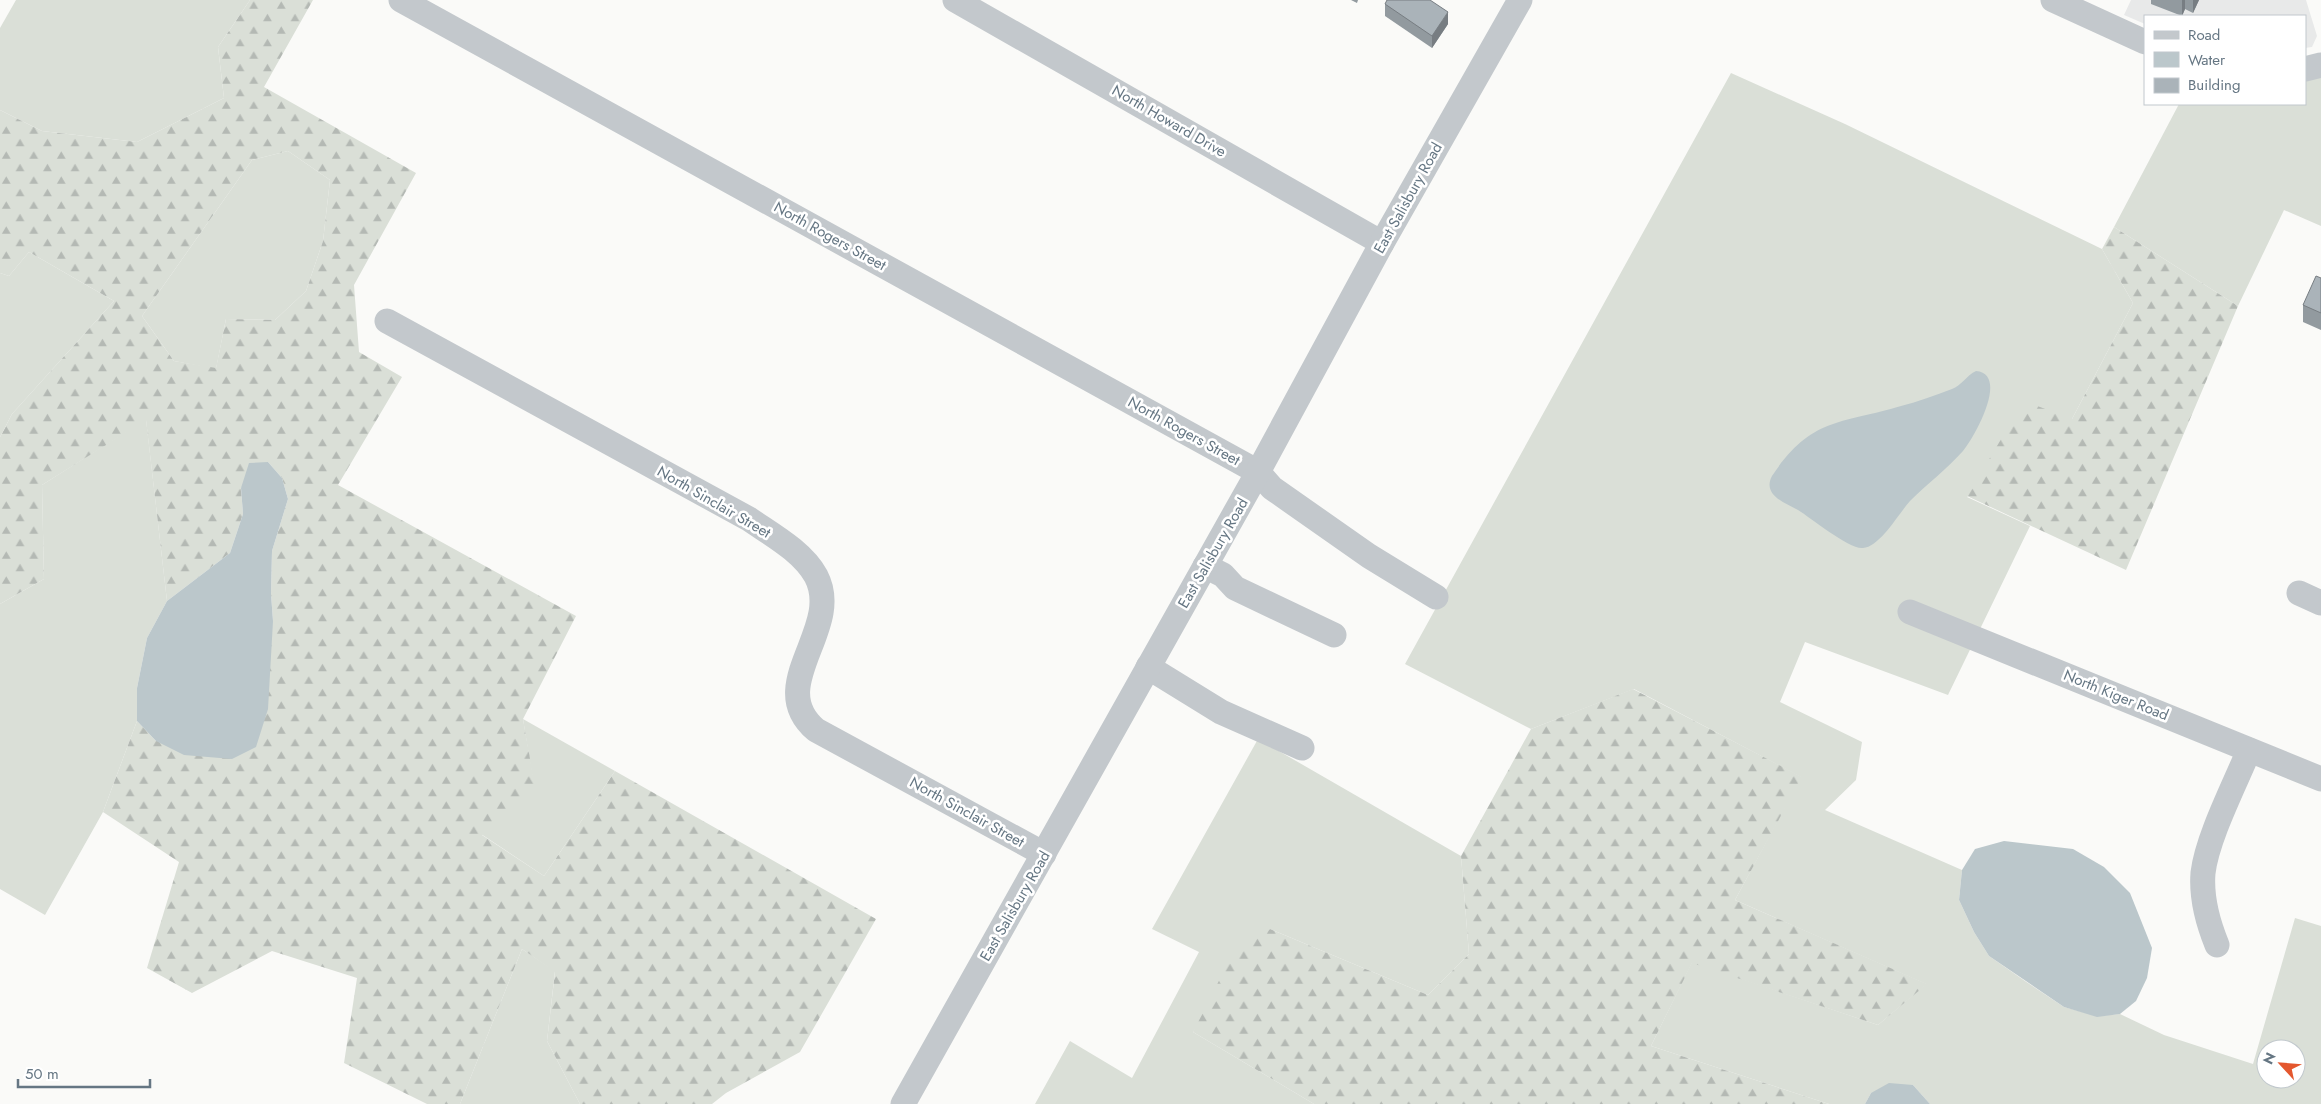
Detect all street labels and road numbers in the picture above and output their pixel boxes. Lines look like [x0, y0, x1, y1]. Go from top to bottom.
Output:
street label: North Howard Drive [1108, 79, 1230, 163]
street label: East Salisbury Road [1368, 138, 1448, 258]
street label: North Rogers Street [770, 196, 890, 276]
street label: North Rogers Street [1124, 391, 1244, 471]
street label: North Sinclair Street [653, 460, 775, 544]
street label: East Salisbury Road [1172, 494, 1254, 612]
street label: North Kiger Road [2060, 664, 2172, 726]
street label: North Sinclair Street [906, 771, 1029, 853]
street label: East Salisbury Road [974, 847, 1056, 965]

